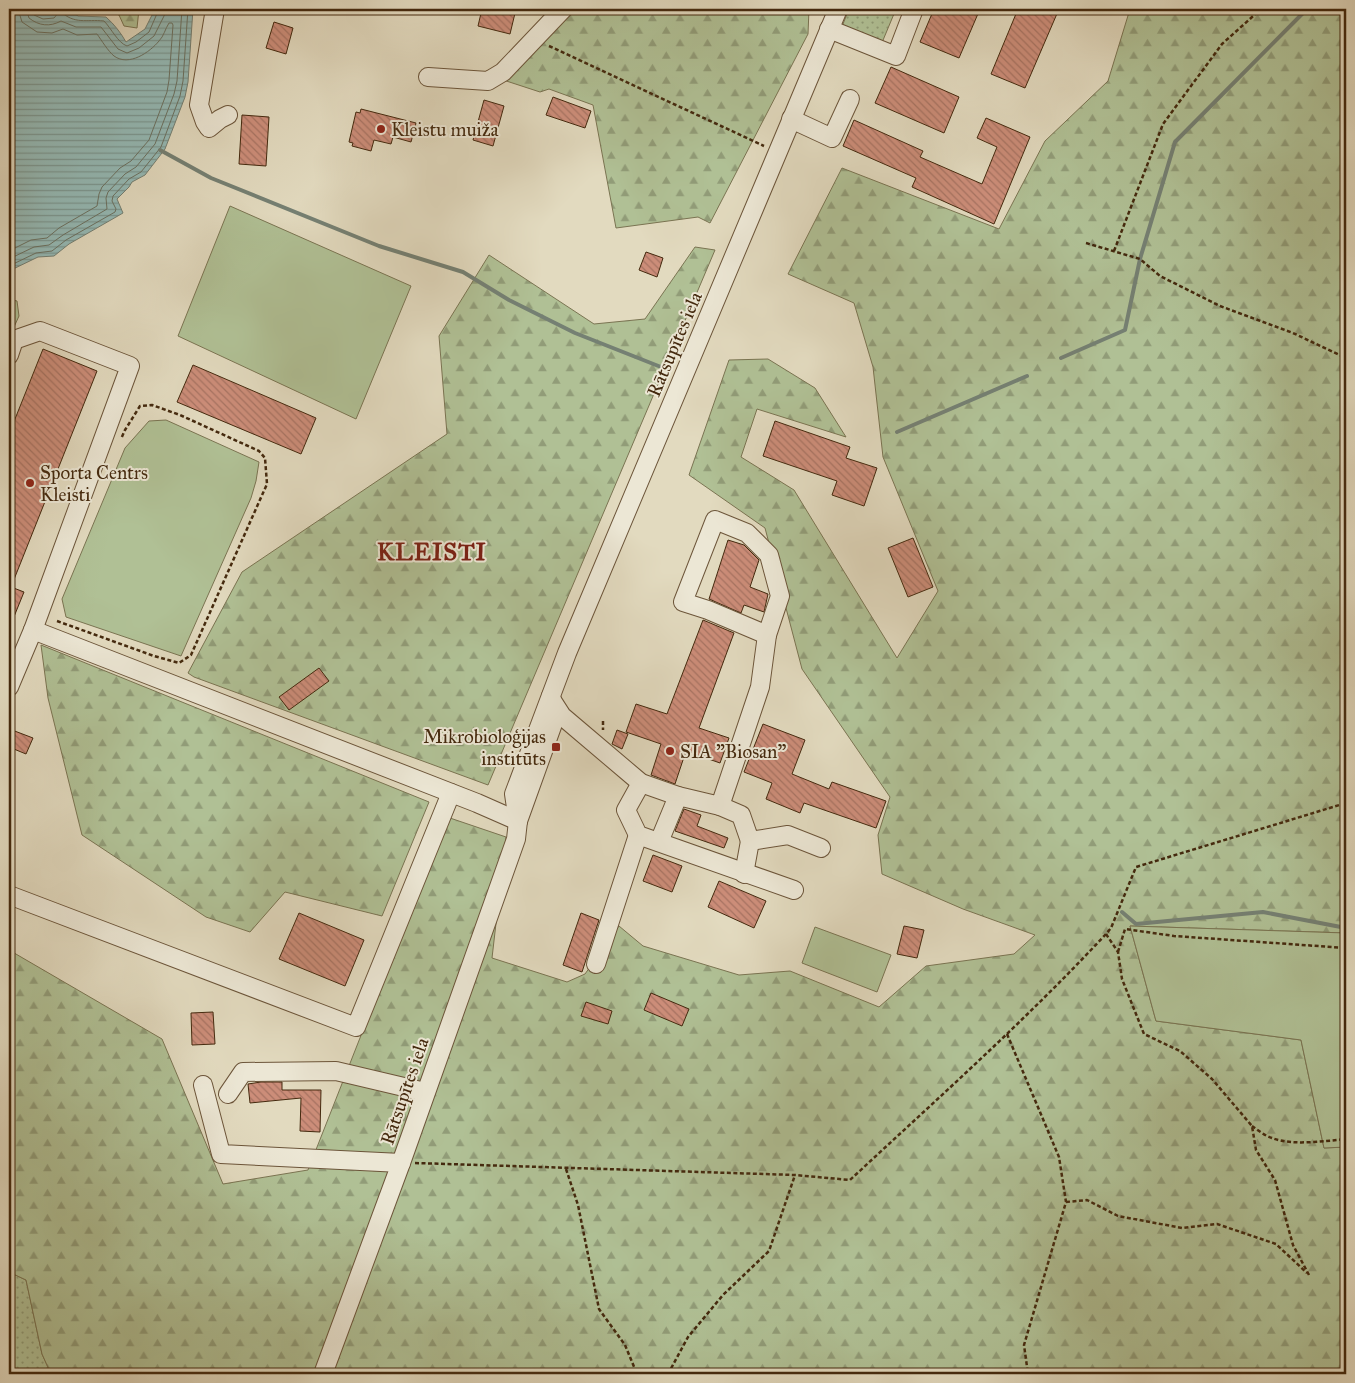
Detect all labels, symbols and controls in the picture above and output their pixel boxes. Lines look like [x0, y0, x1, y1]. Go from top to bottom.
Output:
place label: Kleistu muiža [391, 118, 500, 141]
marker: Kleistu muiža [375, 123, 387, 135]
street label: Rātsupītes iela [642, 287, 707, 400]
place label: Sporta Centrs Kleisti [40, 461, 148, 506]
marker: Sporta Centrs Kleisti [24, 477, 36, 489]
district label: KLEISTI [377, 537, 487, 567]
place label: Mikrobioloģijas institūts [423, 725, 546, 770]
place label: SIA "Biosan" [680, 740, 786, 763]
marker: Mikrobioloģijas institūts [550, 741, 562, 753]
marker: SIA "Biosan" [664, 745, 676, 757]
street label: Rātsupītes iela [375, 1034, 434, 1148]

